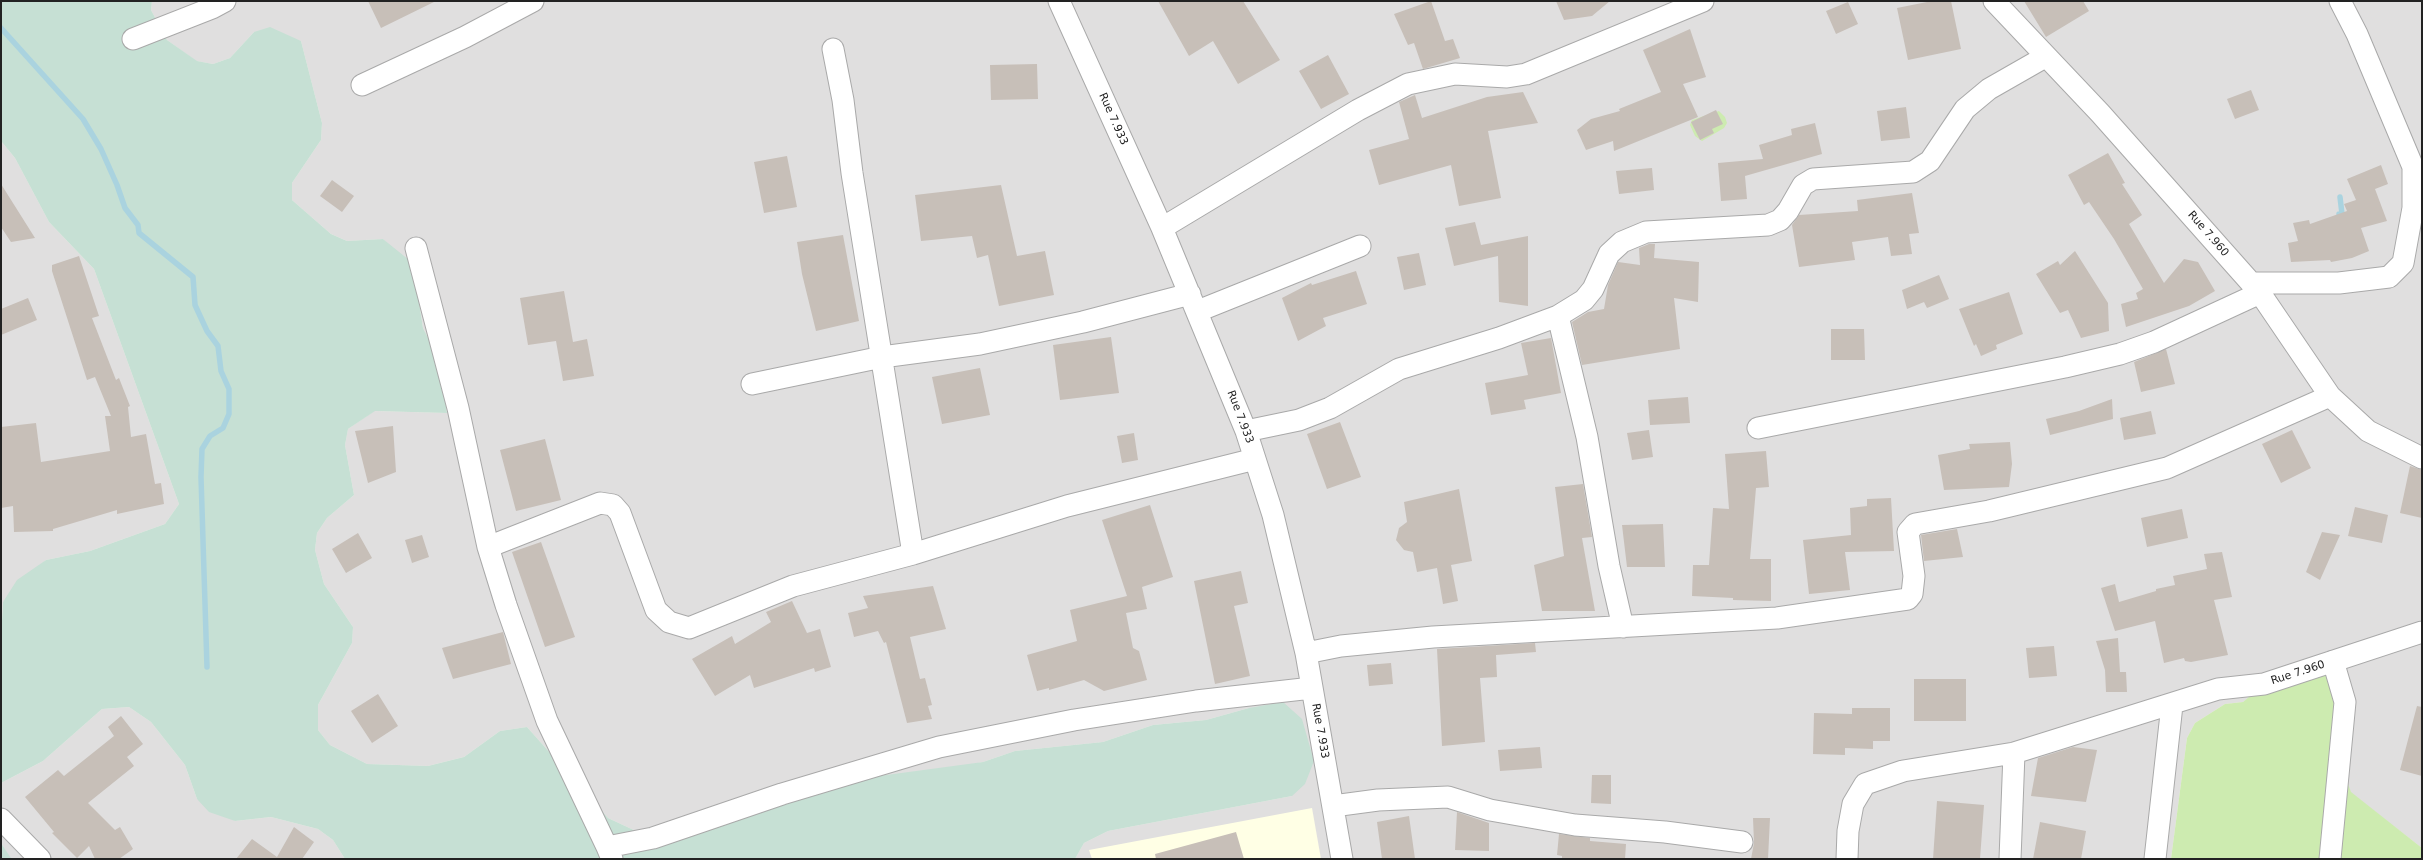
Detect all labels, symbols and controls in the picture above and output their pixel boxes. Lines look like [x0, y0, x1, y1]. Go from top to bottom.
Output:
street label: Rue 7.933 [1096, 91, 1130, 147]
street label: Rue 7.960 [2185, 209, 2231, 259]
street label: Rue 7.933 [1224, 389, 1256, 445]
street label: Rue 7.960 [2269, 658, 2327, 688]
street label: Rue 7.933 [1309, 702, 1331, 760]

